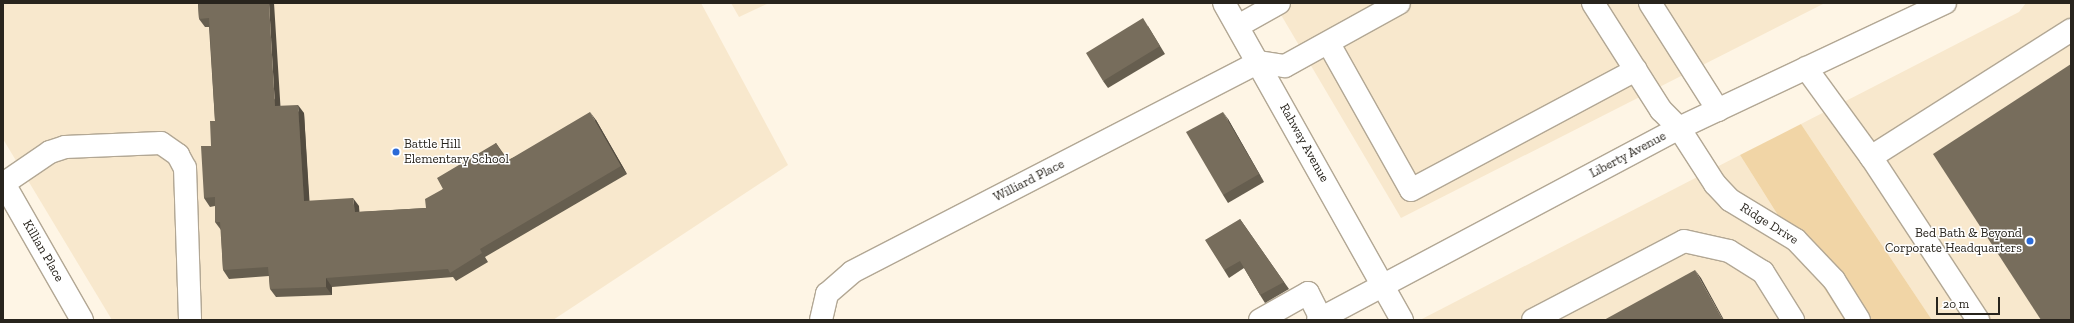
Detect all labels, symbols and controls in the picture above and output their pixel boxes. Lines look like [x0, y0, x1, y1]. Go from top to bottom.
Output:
street label: Rahway Avenue [1276, 101, 1332, 185]
street label: Liberty Avenue [1587, 128, 1669, 182]
place label: Battle Hill Elementary School [404, 137, 509, 168]
marker: Battle Hill Elementary School [391, 147, 401, 157]
street label: Williard Place [991, 157, 1067, 205]
street label: Ridge Drive [1737, 200, 1801, 248]
street label: Killian Place [19, 217, 67, 285]
place label: Bed Bath & Beyond Corporate Headquarters [1885, 226, 2022, 257]
marker: Bed Bath & Beyond Corporate Headquarters [2025, 236, 2035, 246]
scale bar [1938, 289, 2002, 315]
text: 20 m [1943, 297, 1969, 311]

